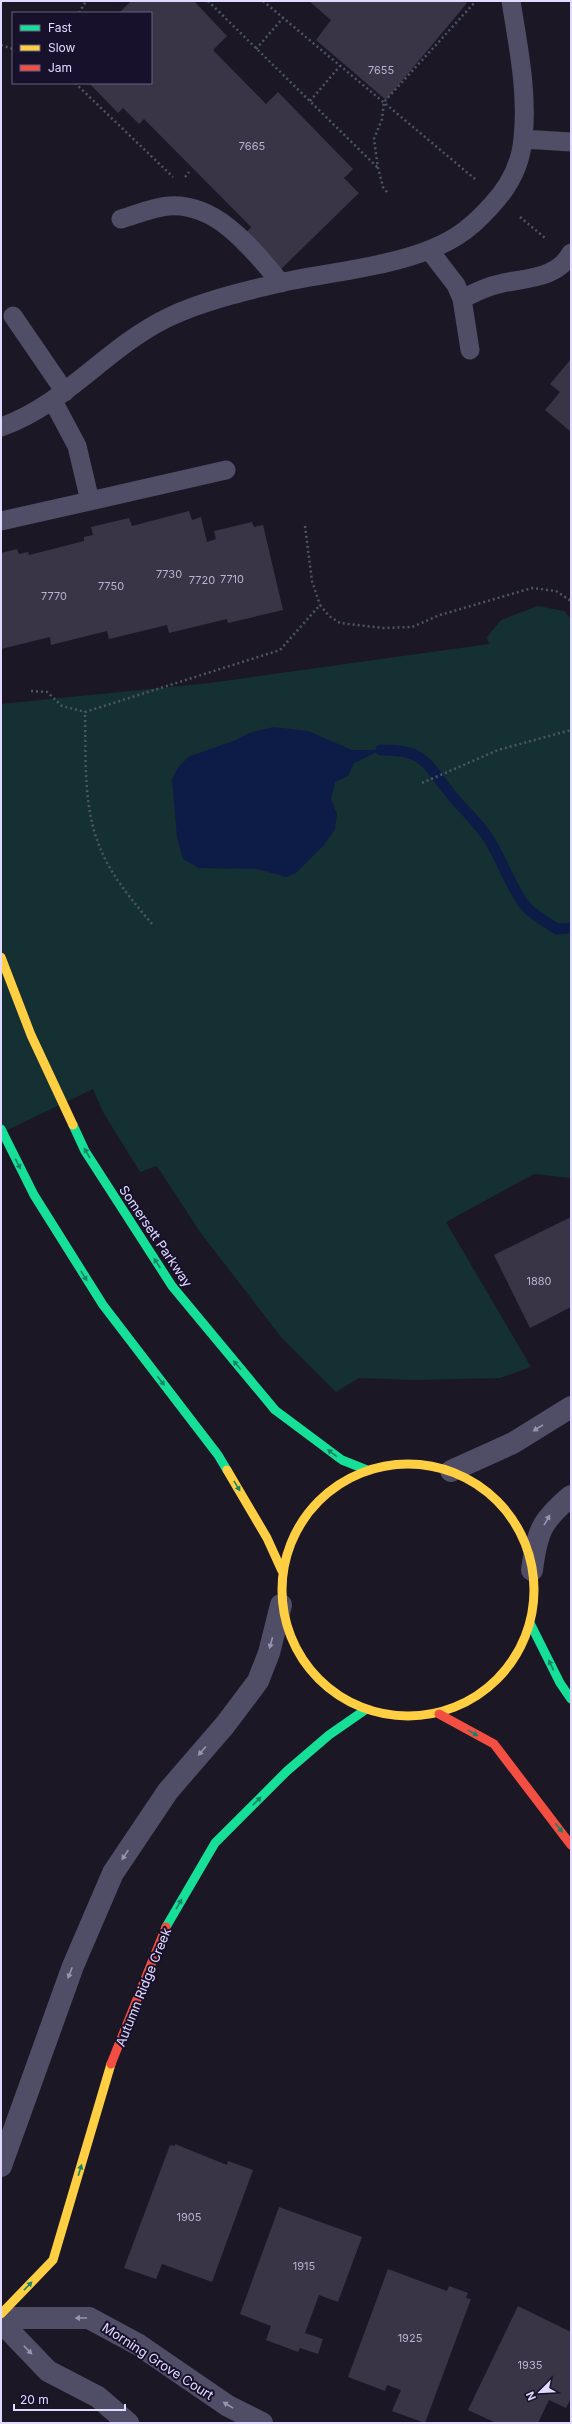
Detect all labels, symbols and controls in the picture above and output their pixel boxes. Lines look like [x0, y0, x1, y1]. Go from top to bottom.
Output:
legend [12, 12, 152, 84]
text: Fast [48, 20, 72, 35]
text: Slow [48, 40, 76, 55]
text: Jam [48, 60, 72, 75]
house number: 7655 [368, 63, 394, 77]
house number: 7665 [239, 139, 266, 153]
house number: 7730 [156, 567, 182, 581]
house number: 7710 [220, 572, 244, 586]
house number: 7720 [189, 573, 215, 587]
house number: 7750 [98, 579, 124, 593]
house number: 7770 [41, 589, 67, 603]
one-way arrow [84, 1147, 91, 1159]
one-way arrow [15, 1158, 22, 1170]
street label: Somersett Parkway [116, 1182, 196, 1290]
one-way arrow [153, 1258, 161, 1268]
one-way arrow [81, 1270, 88, 1282]
house number: 1880 [526, 1274, 552, 1288]
one-way arrow [233, 1360, 242, 1370]
one-way arrow [157, 1375, 165, 1386]
one-way arrow [532, 1424, 544, 1431]
one-way arrow [327, 1449, 337, 1457]
one-way arrow [234, 1480, 241, 1492]
one-way arrow [543, 1514, 550, 1526]
one-way arrow [268, 1637, 274, 1649]
one-way arrow [548, 1659, 554, 1671]
one-way arrow [467, 1729, 479, 1736]
one-way arrow [198, 1746, 207, 1756]
one-way arrow [252, 1796, 262, 1806]
one-way arrow [555, 1823, 563, 1833]
one-way arrow [121, 1850, 129, 1860]
one-way arrow [176, 1898, 183, 1910]
street label: Autumn Ridge Creek [112, 1925, 174, 2049]
one-way arrow [66, 1967, 72, 1979]
one-way arrow [77, 2163, 83, 2175]
house number: 1905 [177, 2210, 202, 2224]
house number: 1915 [293, 2259, 316, 2273]
one-way arrow [23, 2281, 33, 2291]
one-way arrow [74, 2315, 87, 2321]
street label: Morning Grove Court [99, 2319, 217, 2403]
house number: 1925 [398, 2331, 423, 2345]
one-way arrow [23, 2345, 33, 2355]
house number: 1935 [518, 2358, 543, 2372]
north arrow [520, 2372, 560, 2412]
scale bar [14, 2386, 125, 2412]
text: N [523, 2389, 539, 2403]
text: 20 m [20, 2392, 49, 2407]
one-way arrow [222, 2402, 234, 2409]

